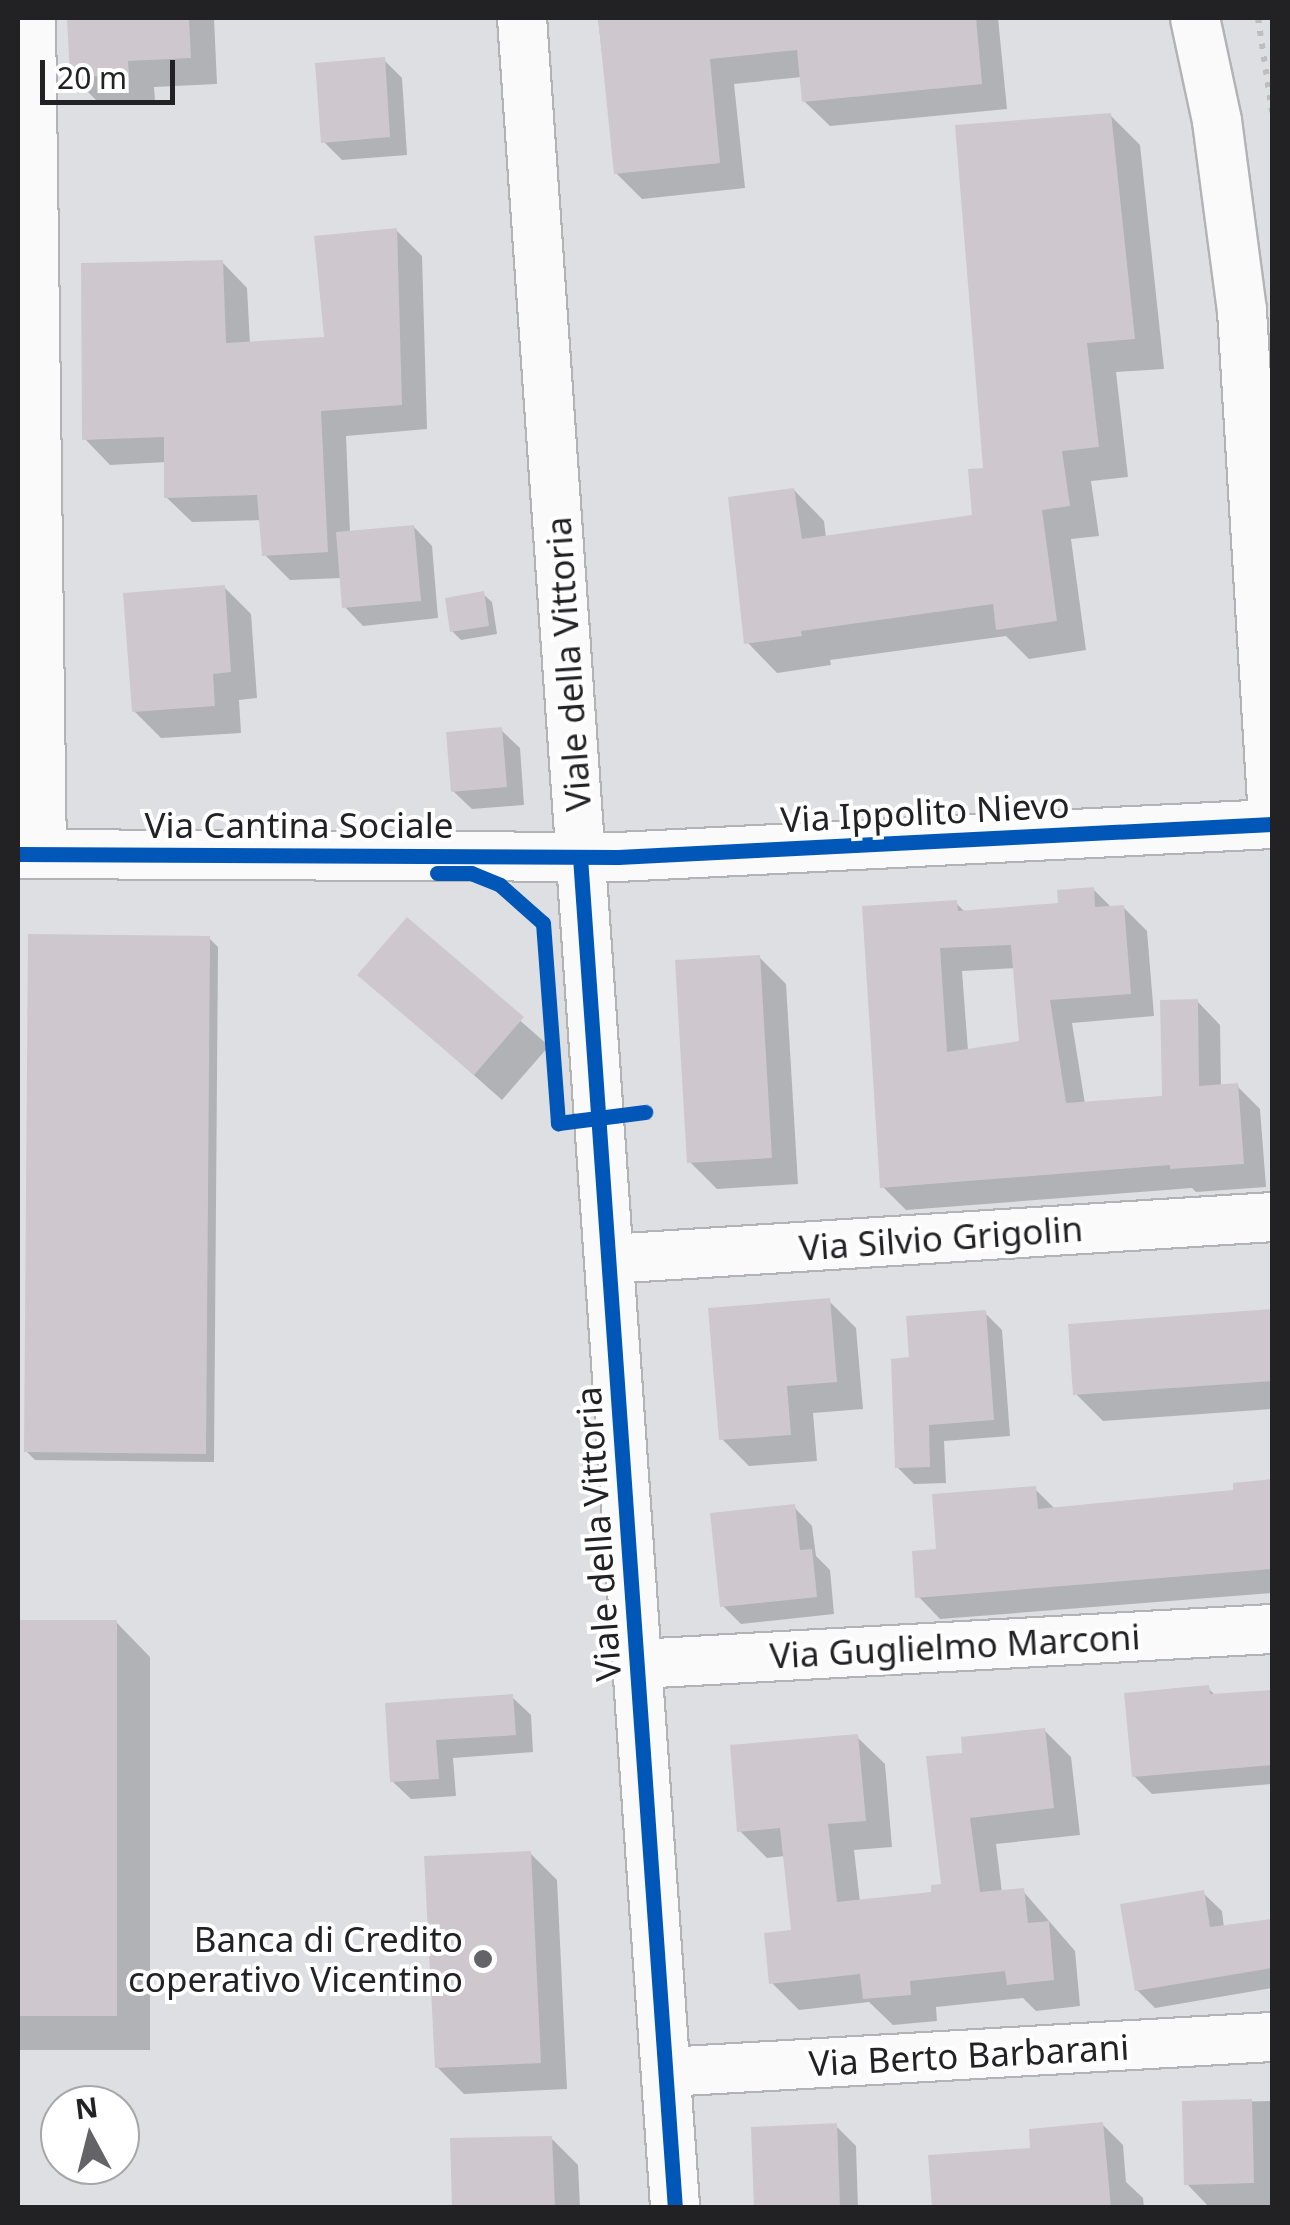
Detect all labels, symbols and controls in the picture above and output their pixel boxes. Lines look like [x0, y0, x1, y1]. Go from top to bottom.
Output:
scale bar [45, 40, 180, 102]
text: 20 m [57, 57, 127, 98]
street label: Viale della Vittoria [537, 515, 599, 813]
street label: Via Ippolito Nievo [779, 783, 1071, 841]
street label: Via Cantina Sociale [145, 804, 453, 846]
street label: Via Silvio Grigolin [798, 1207, 1084, 1269]
street label: Viale della Vittoria [567, 1385, 629, 1683]
street label: Via Guglielmo Marconi [769, 1615, 1141, 1677]
place label: Banca di Credito coperativo Vicentino [128, 1918, 463, 2000]
marker: Banca di Credito coperativo Vicentino [472, 1948, 494, 1970]
street label: Via Berto Barbarani [808, 2026, 1130, 2084]
north arrow [40, 2085, 140, 2185]
text: N [73, 2087, 100, 2127]

